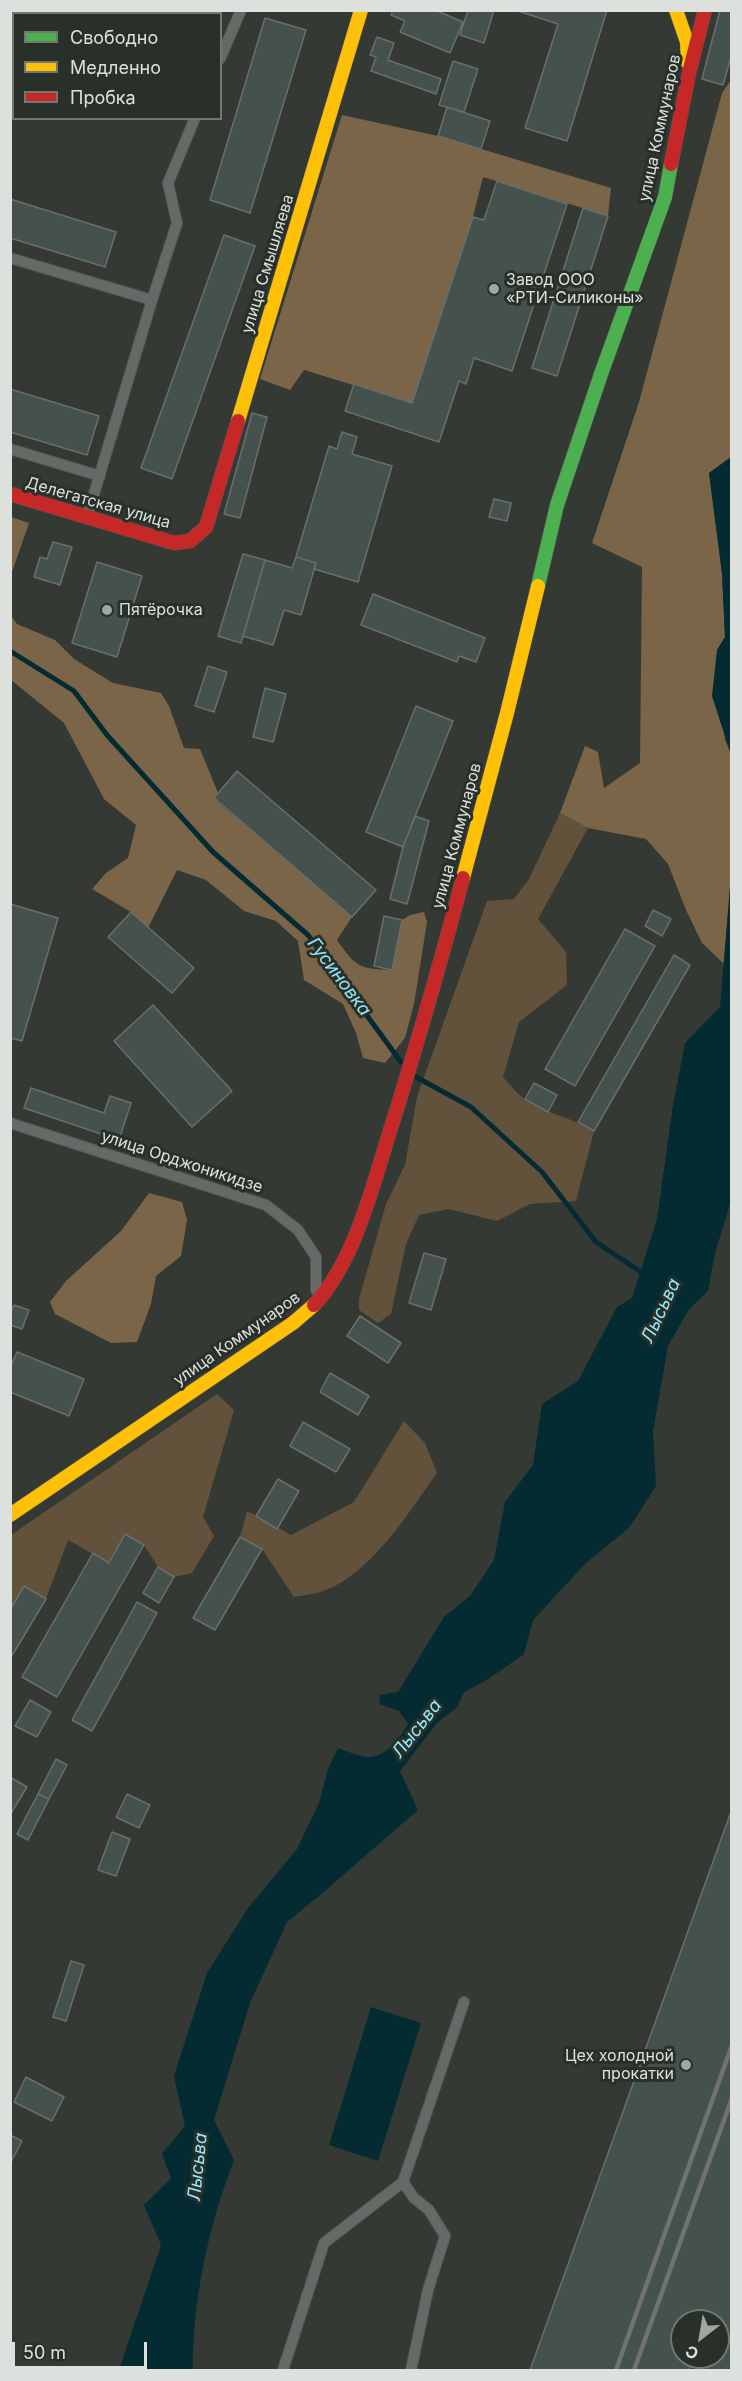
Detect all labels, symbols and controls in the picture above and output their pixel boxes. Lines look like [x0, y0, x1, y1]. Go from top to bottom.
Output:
legend [12, 12, 222, 120]
text: Свободно [70, 27, 158, 48]
street label: улица Коммунаров [635, 53, 685, 203]
text: Медленно [70, 57, 161, 78]
text: Пробка [70, 87, 136, 108]
street label: улица Смышляева [238, 192, 298, 336]
place label: Завод ООО «РТИ-Силиконы» [506, 270, 644, 308]
marker: Завод ООО «РТИ-Силиконы» [487, 282, 501, 296]
street label: Делегатская улица [23, 473, 173, 533]
place label: Пятёрочка [119, 600, 203, 620]
marker: Пятёрочка [100, 603, 114, 617]
street label: улица Коммунаров [428, 761, 486, 911]
water label: Гусиновка [303, 934, 375, 1020]
street label: улица Орджоникидзе [99, 1127, 265, 1197]
water label: Лысьва [637, 1275, 685, 1347]
street label: улица Коммунаров [170, 1288, 304, 1390]
water label: Лысьва [387, 1695, 447, 1763]
place label: Цех холодной прокатки [565, 2046, 674, 2084]
marker: Цех холодной прокатки [679, 2058, 693, 2072]
water label: Лысьва [184, 2132, 212, 2202]
north arrow [670, 2309, 730, 2369]
scale bar [15, 2330, 150, 2368]
text: С [682, 2341, 702, 2364]
text: 50 m [23, 2342, 66, 2363]

